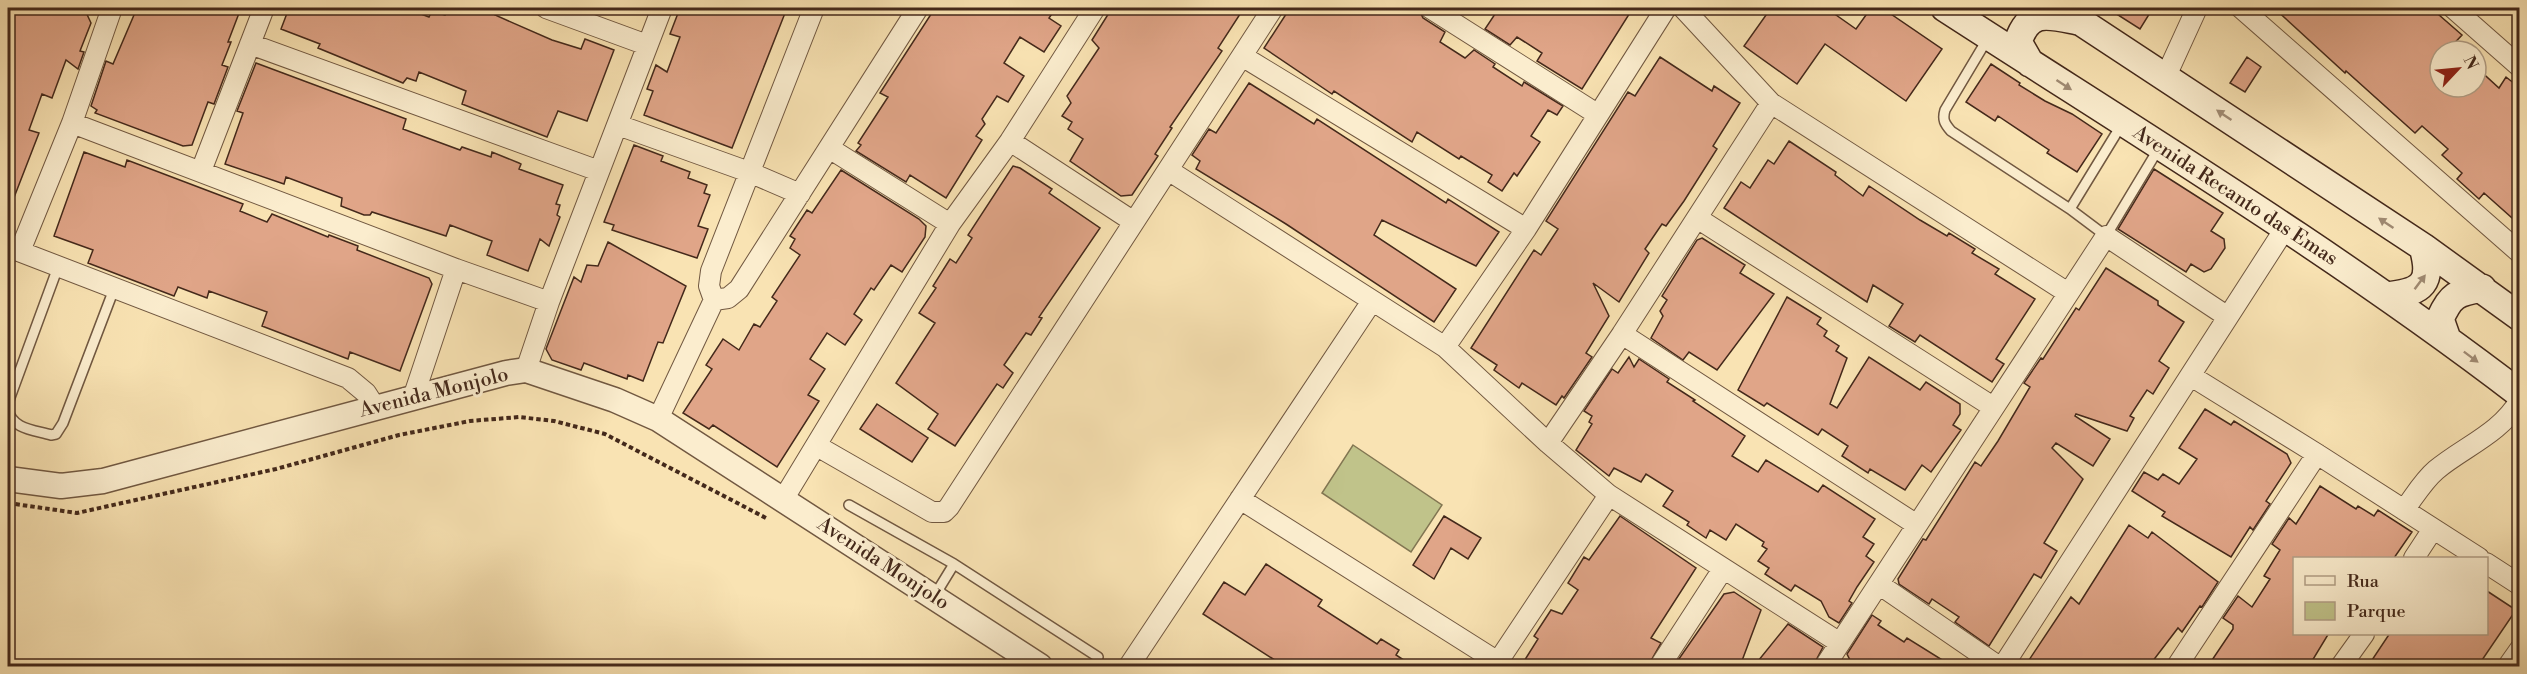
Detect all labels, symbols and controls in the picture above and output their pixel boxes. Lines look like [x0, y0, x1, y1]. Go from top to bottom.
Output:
north arrow [2428, 39, 2488, 99]
text: N [2459, 53, 2482, 73]
one-way arrow [2056, 79, 2072, 90]
one-way arrow [2216, 109, 2232, 120]
street label: Avenida Recanto das Emas [2127, 120, 2342, 272]
one-way arrow [2378, 217, 2395, 228]
one-way arrow [2414, 274, 2426, 290]
one-way arrow [2463, 350, 2478, 362]
street label: Avenida Monjolo [356, 362, 511, 424]
street label: Avenida Monjolo [811, 511, 954, 616]
legend [2293, 557, 2488, 635]
text: Rua [2347, 570, 2380, 593]
text: Parque [2347, 600, 2406, 623]

